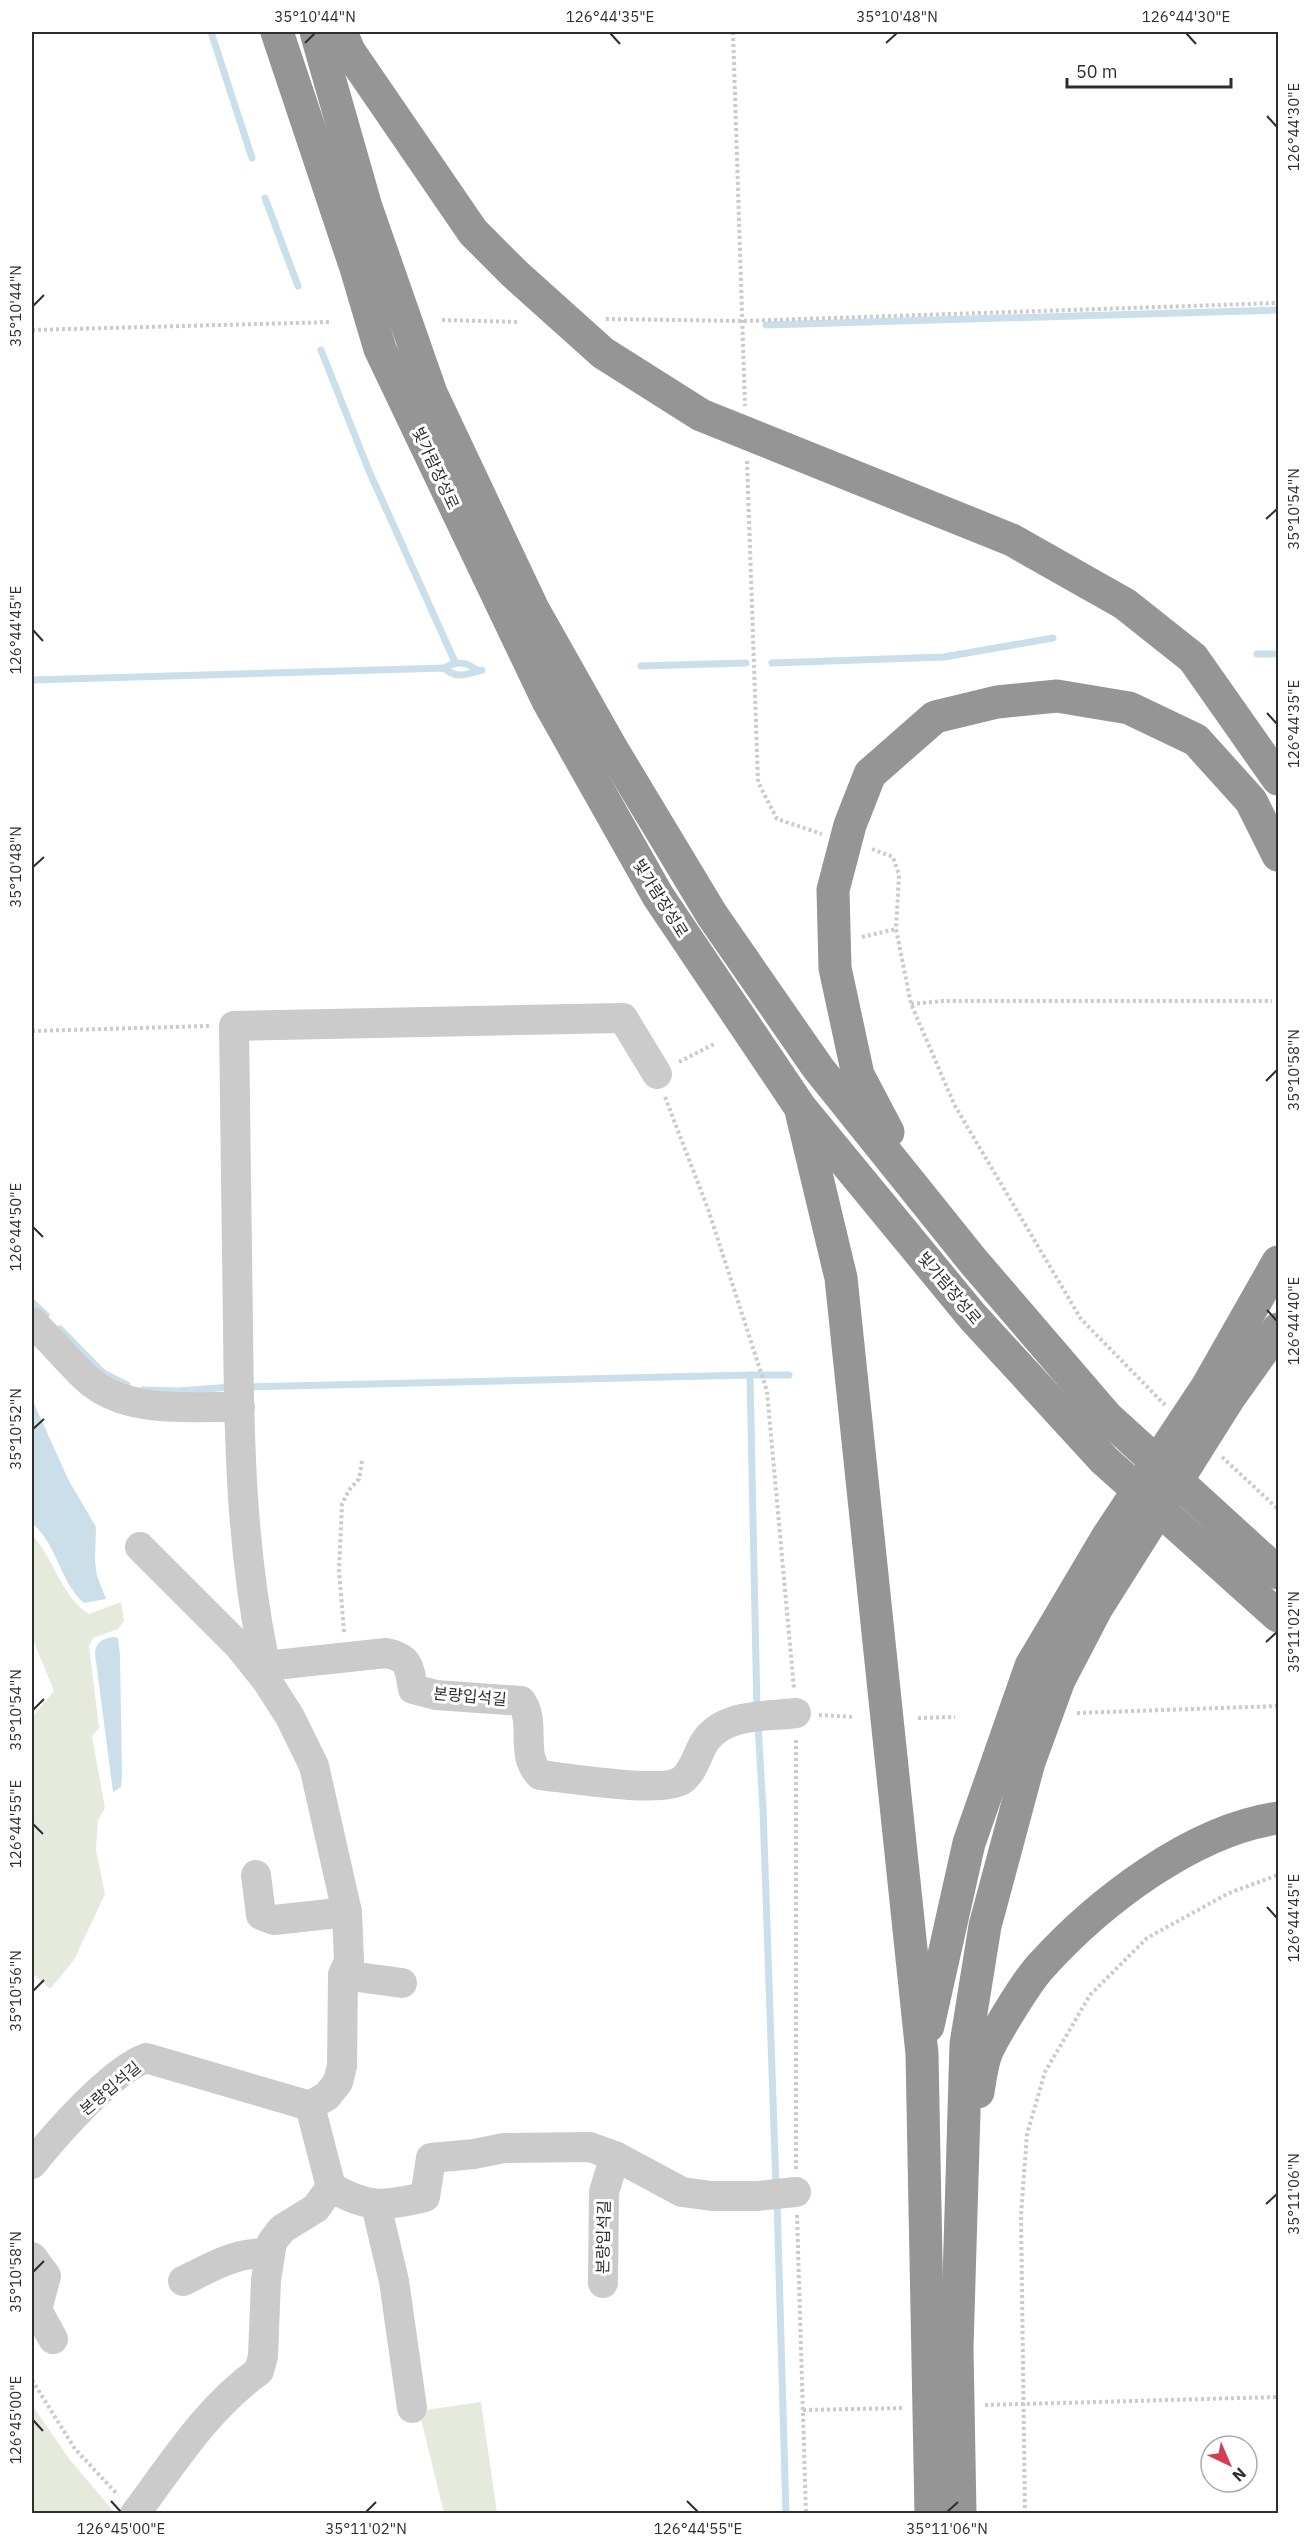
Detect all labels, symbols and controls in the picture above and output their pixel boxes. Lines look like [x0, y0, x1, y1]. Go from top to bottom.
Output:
text: 35°10'44"N [274, 7, 356, 26]
text: 126°44'35"E [566, 7, 654, 26]
text: 35°10'48"N [856, 7, 938, 26]
text: 126°44'30"E [1142, 7, 1230, 26]
scale bar [1067, 51, 1230, 89]
text: 50 m [1076, 60, 1118, 83]
text: 126°44'30"E [1284, 83, 1303, 171]
text: 35°10'44"N [6, 265, 25, 347]
street label: 빛가람장성로 [408, 424, 464, 512]
text: 35°10'54"N [1284, 468, 1303, 550]
text: 126°44'45"E [6, 586, 25, 674]
text: 126°44'35"E [1284, 680, 1303, 768]
text: 35°10'48"N [6, 826, 25, 908]
street label: 빛가람장성로 [629, 855, 693, 941]
text: 35°10'58"N [1284, 1029, 1303, 1111]
text: 126°44'50"E [6, 1183, 25, 1271]
street label: 빛가람장성로 [914, 1248, 986, 1328]
text: 126°44'40"E [1284, 1277, 1303, 1365]
text: 35°10'52"N [6, 1388, 25, 1470]
text: 35°11'02"N [1284, 1591, 1303, 1673]
text: 35°10'54"N [6, 1669, 25, 1751]
street label: 본량입석길 [432, 1683, 508, 1709]
text: 126°44'55"E [6, 1780, 25, 1868]
text: 126°44'45"E [1284, 1874, 1303, 1962]
text: 35°10'56"N [6, 1950, 25, 2032]
street label: 본량입석길 [75, 2057, 145, 2119]
text: 35°11'06"N [1284, 2153, 1303, 2235]
street label: 본량입석길 [592, 2200, 614, 2274]
text: 35°10'58"N [6, 2231, 25, 2313]
text: 126°45'00"E [6, 2376, 25, 2464]
north arrow [1199, 2434, 1259, 2494]
text: N [1228, 2464, 1251, 2486]
text: 126°45'00"E [77, 2519, 165, 2538]
text: 35°11'02"N [325, 2519, 407, 2538]
text: 126°44'55"E [654, 2519, 742, 2538]
text: 35°11'06"N [906, 2519, 988, 2538]

